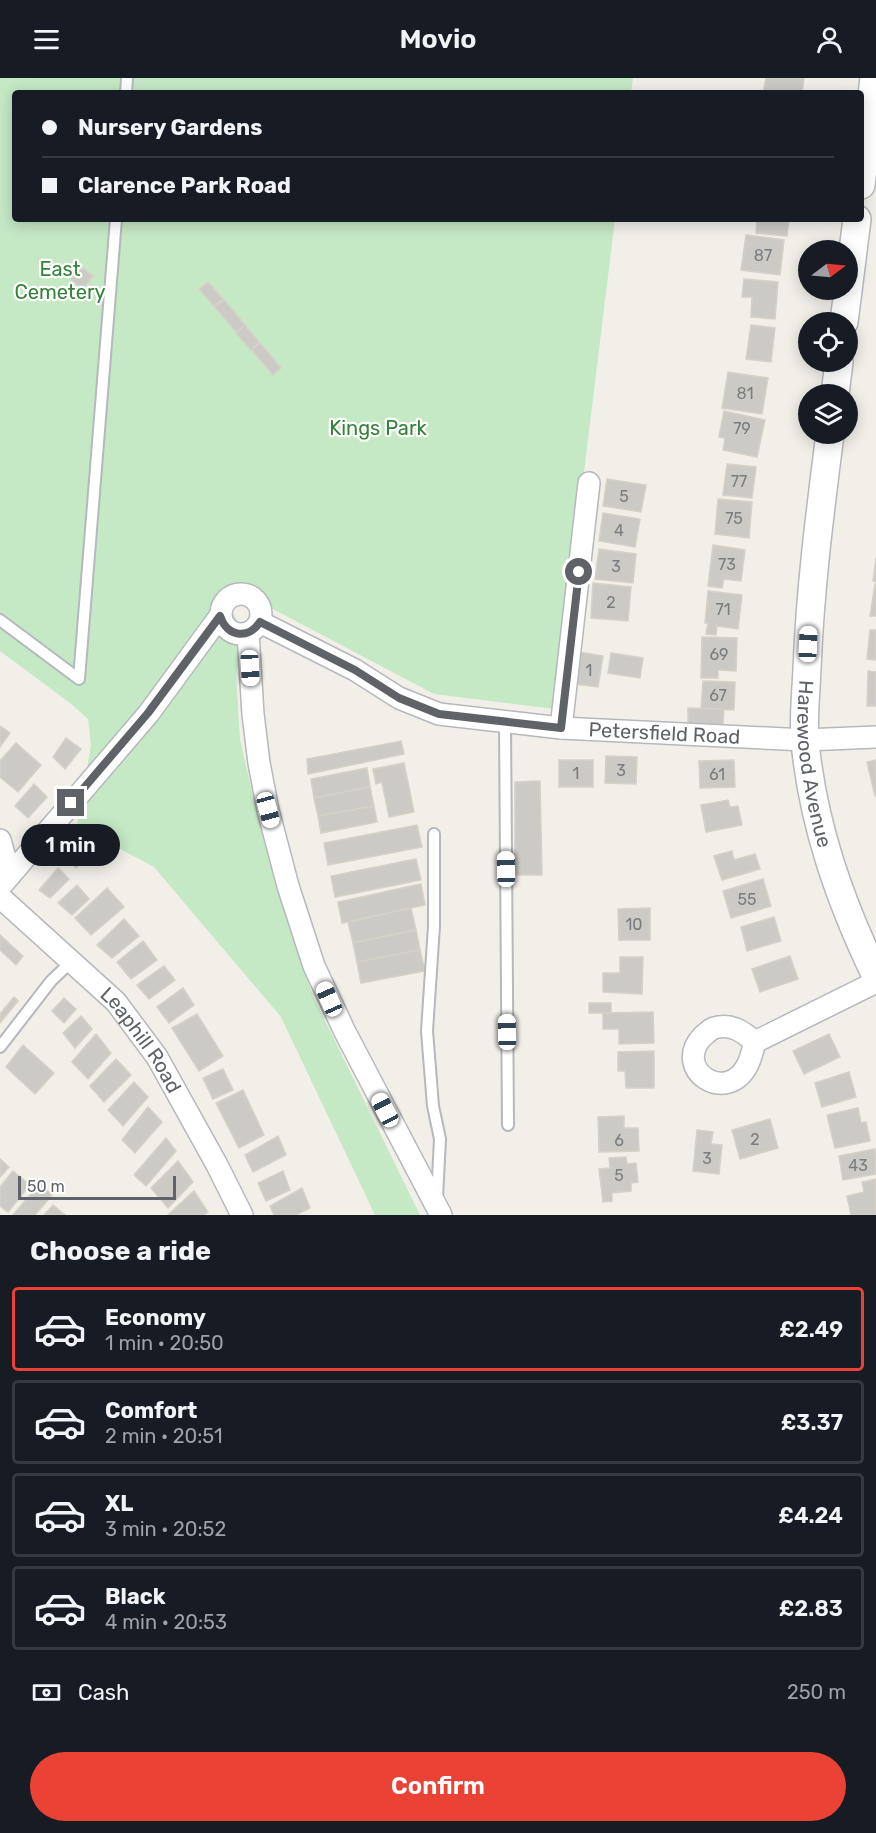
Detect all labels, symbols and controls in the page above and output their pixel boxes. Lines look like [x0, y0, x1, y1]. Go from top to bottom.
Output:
icon: menu [30, 23, 63, 56]
text: Movio [399, 23, 477, 55]
icon: person [813, 23, 846, 56]
text: Nursery Gardens [78, 114, 262, 141]
text: Clarence Park Road [78, 172, 291, 199]
north arrow [798, 240, 858, 300]
map controls [798, 240, 858, 444]
house number: 87 [754, 246, 772, 265]
park label: East Cemetery [14, 257, 106, 304]
button: locate [798, 312, 858, 372]
house number: 81 [736, 384, 754, 403]
button: layers [798, 384, 858, 444]
park label: Kings Park [329, 416, 427, 440]
house number: 79 [733, 419, 751, 438]
house number: 77 [731, 472, 747, 491]
house number: 5 [619, 487, 629, 506]
house number: 75 [725, 509, 743, 528]
house number: 4 [614, 521, 624, 540]
house number: 73 [718, 555, 736, 574]
house number: 3 [611, 557, 621, 576]
route start [565, 558, 592, 585]
house number: 2 [606, 593, 616, 612]
house number: 71 [715, 600, 731, 619]
car [798, 626, 818, 662]
house number: 69 [709, 645, 729, 664]
car [240, 650, 260, 686]
house number: 1 [586, 661, 592, 680]
street label: Harewood Avenue [792, 680, 837, 850]
house number: 67 [709, 686, 727, 705]
street label: Petersfield Road [588, 717, 741, 749]
house number: 3 [616, 761, 626, 780]
house number: 1 [573, 764, 579, 783]
house number: 61 [709, 765, 725, 784]
route end [57, 789, 84, 816]
car [255, 790, 281, 830]
callout: 1 min [22, 824, 121, 866]
text: 1 min [45, 833, 96, 857]
car [497, 851, 515, 887]
house number: 55 [737, 890, 757, 909]
house number: 10 [625, 915, 643, 934]
car [313, 979, 345, 1019]
street label: Leaphill Road [96, 982, 186, 1097]
car [498, 1014, 516, 1050]
car [369, 1090, 401, 1130]
house number: 2 [750, 1130, 760, 1149]
house number: 6 [614, 1131, 624, 1150]
house number: 3 [702, 1149, 712, 1168]
house number: 43 [848, 1156, 868, 1175]
house number: 5 [614, 1166, 624, 1185]
scale bar [18, 1173, 176, 1200]
text: 50 m [27, 1177, 65, 1196]
text: Choose a ride [30, 1235, 211, 1267]
icon: car [33, 1302, 87, 1356]
text: Economy [105, 1304, 206, 1331]
text: £2.49 [779, 1316, 843, 1343]
text: 1 min · 20:50 [105, 1331, 224, 1355]
icon: car [33, 1395, 87, 1449]
text: Comfort [105, 1397, 197, 1424]
text: £3.37 [781, 1409, 843, 1436]
text: 2 min · 20:51 [105, 1424, 222, 1448]
icon: car [33, 1488, 87, 1542]
text: XL [105, 1490, 133, 1517]
text: £4.24 [778, 1502, 843, 1529]
text: 3 min · 20:52 [105, 1517, 226, 1541]
icon: car [33, 1581, 87, 1635]
text: Black [105, 1583, 166, 1610]
text: £2.83 [779, 1595, 843, 1622]
text: 4 min · 20:53 [105, 1610, 227, 1634]
icon: cash [30, 1676, 63, 1709]
text: Cash [78, 1679, 129, 1706]
text: 250 m [787, 1680, 846, 1704]
button: Confirm [30, 1752, 846, 1821]

